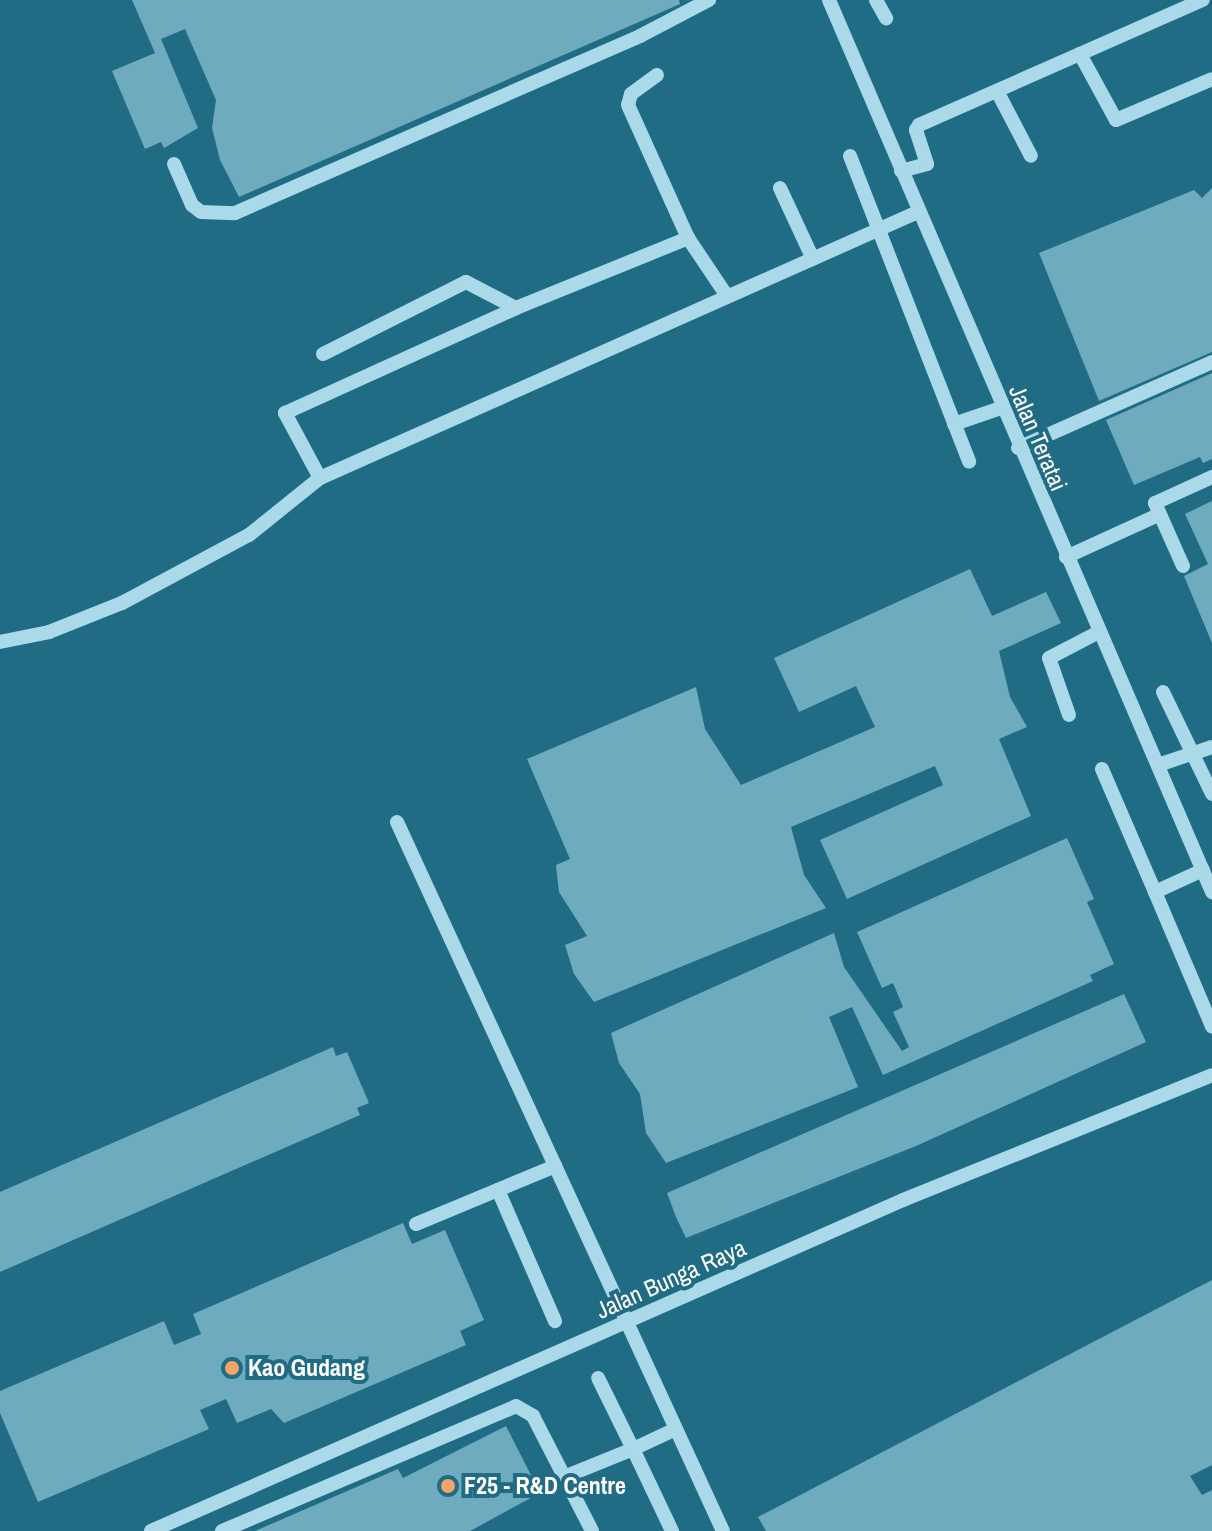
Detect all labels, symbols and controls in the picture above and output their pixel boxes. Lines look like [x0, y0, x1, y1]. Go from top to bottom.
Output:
street label: Jalan Teratai [1003, 381, 1073, 495]
street label: Jalan Bunga Raya [592, 1233, 750, 1325]
place label: Kao Gudang [248, 1354, 365, 1382]
marker: Kao Gudang [223, 1359, 241, 1377]
place label: F25 - R&D Centre [464, 1472, 626, 1500]
marker: F25 - R&D Centre [439, 1477, 457, 1495]

